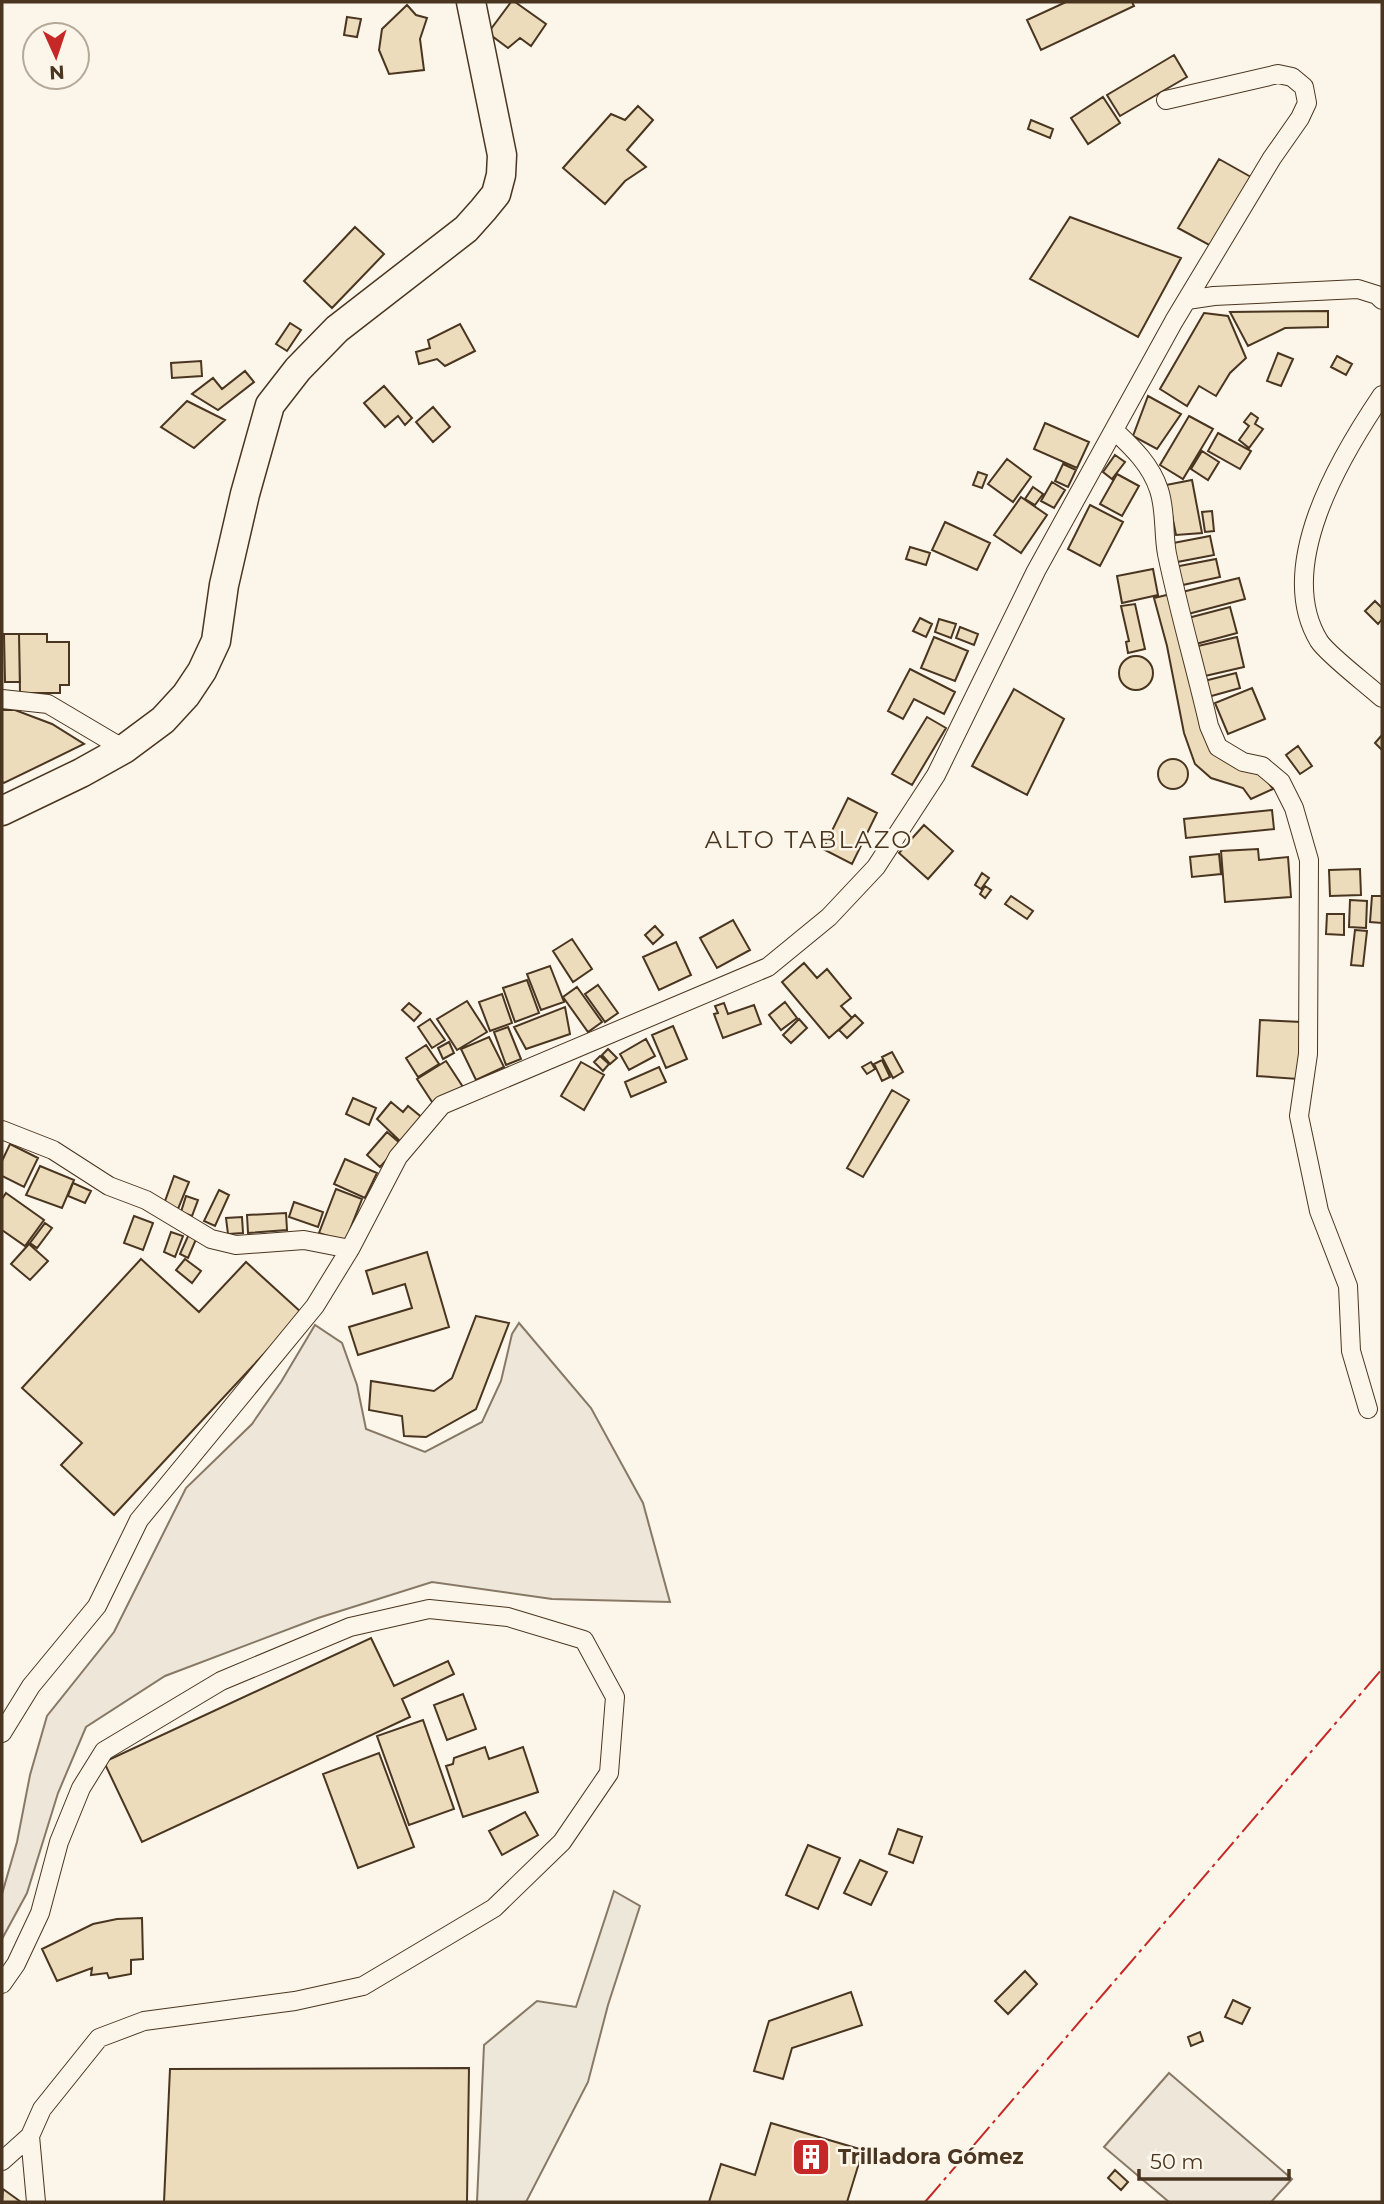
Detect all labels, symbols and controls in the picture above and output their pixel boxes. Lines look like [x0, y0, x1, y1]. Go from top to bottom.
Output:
north arrow [21, 21, 91, 91]
text: N [49, 61, 65, 84]
district label: ALTO TABLAZO [705, 825, 913, 854]
building icon: Trilladora Gómez [790, 2136, 832, 2178]
scale bar [1139, 2138, 1290, 2182]
place label: Trilladora Gómez [838, 2144, 1024, 2169]
text: 50 m [1150, 2149, 1204, 2174]

